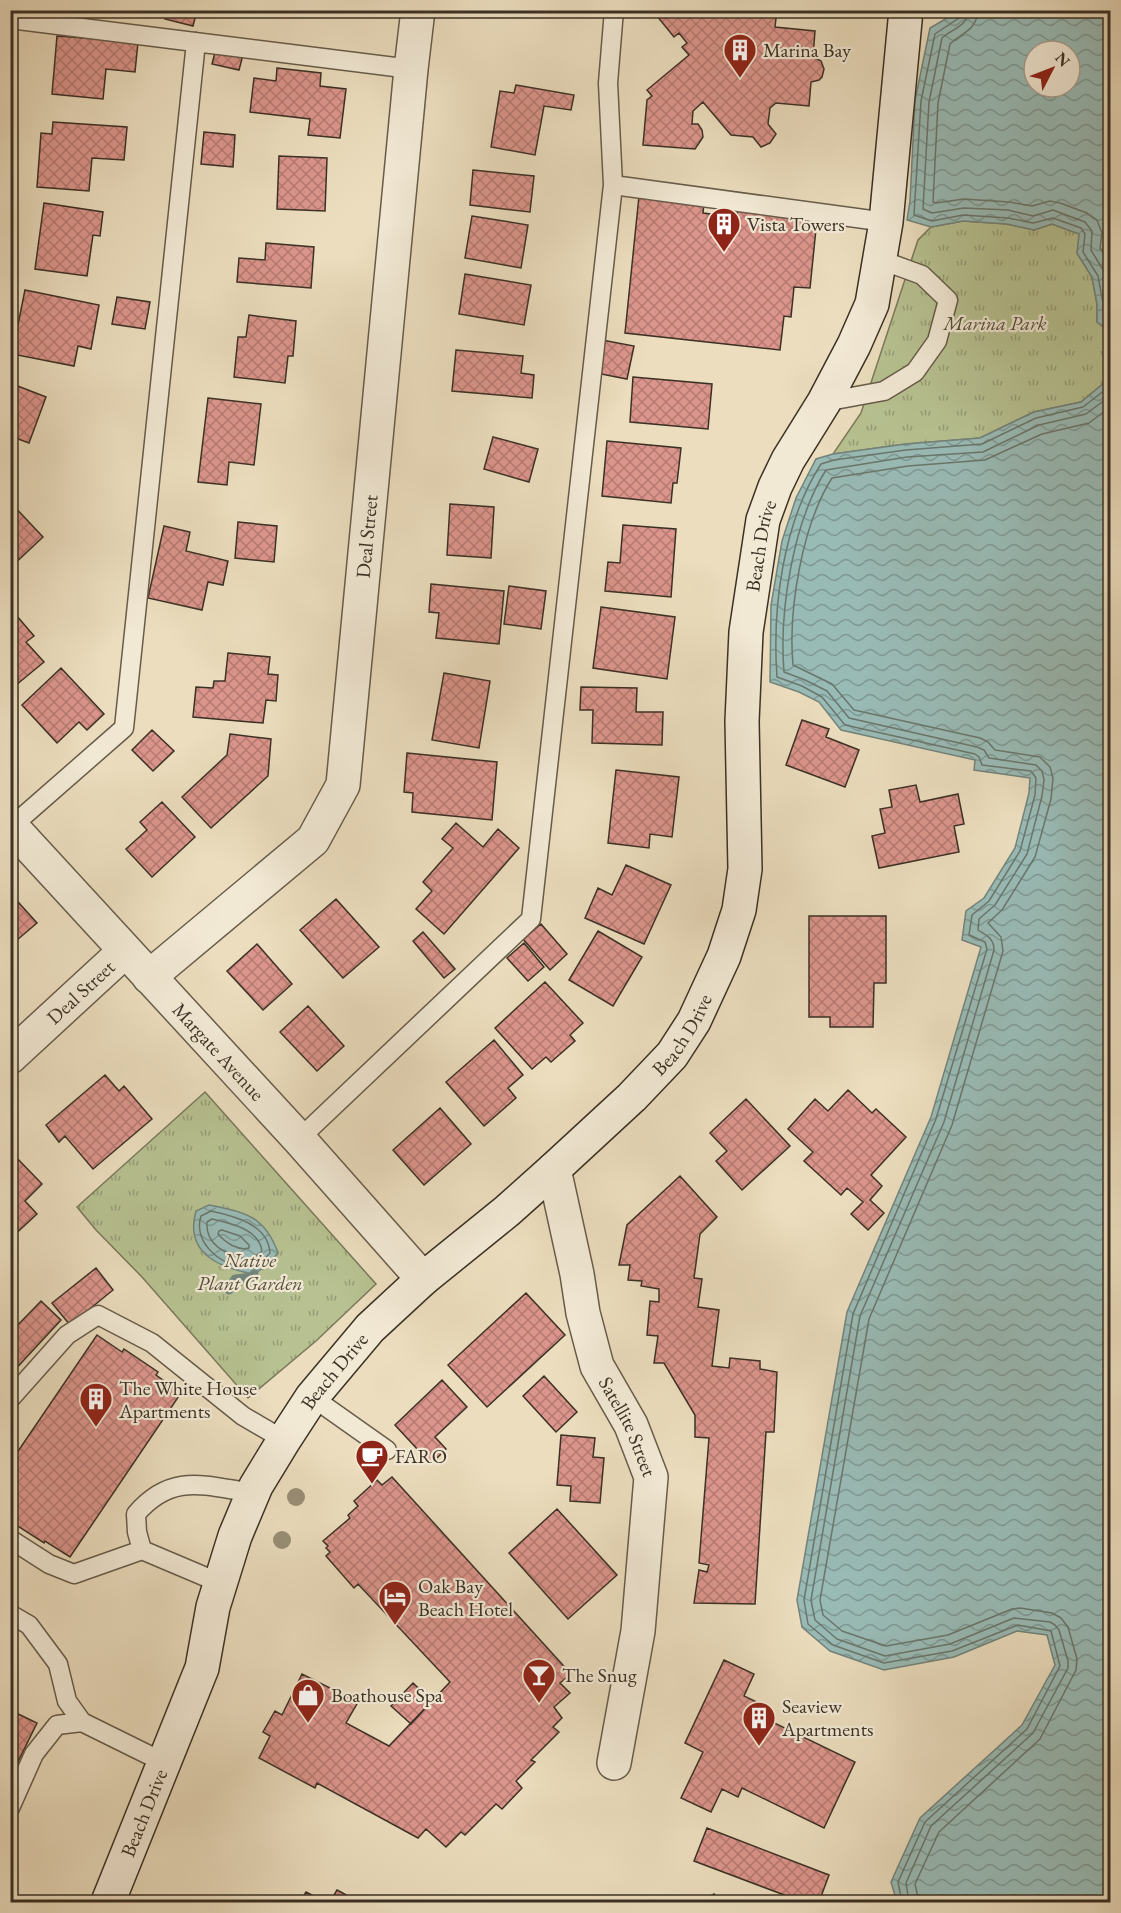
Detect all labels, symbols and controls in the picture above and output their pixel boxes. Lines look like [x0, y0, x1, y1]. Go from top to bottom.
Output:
building icon: Marina Bay [722, 32, 758, 79]
place label: Marina Bay [763, 37, 851, 63]
north arrow [1022, 39, 1082, 99]
text: N [1051, 47, 1075, 71]
building icon: Vista Towers [706, 206, 742, 253]
place label: Vista Towers [747, 211, 845, 237]
park label: Marina Park [942, 310, 1047, 336]
street label: Deal Street [350, 493, 384, 579]
street label: Beach Drive [739, 496, 782, 593]
street label: Deal Street [41, 954, 121, 1030]
street label: Beach Drive [646, 990, 718, 1081]
street label: Margate Avenue [167, 997, 270, 1106]
park label: Native Plant Garden [197, 1247, 303, 1296]
street label: Beach Drive [294, 1327, 374, 1414]
street label: Satellite Street [593, 1372, 663, 1481]
place label: The White House Apartments [118, 1375, 257, 1424]
building icon: The White House Apartments [78, 1381, 114, 1428]
cafe icon: FARO [354, 1438, 390, 1485]
place label: FARO [395, 1443, 447, 1469]
place label: Oak Bay Beach Hotel [418, 1573, 513, 1622]
hotel icon: Oak Bay Beach Hotel [377, 1579, 413, 1626]
bar icon: The Snug [521, 1657, 557, 1704]
place label: The Snug [562, 1662, 637, 1688]
shop icon: Boathouse Spa [290, 1677, 326, 1724]
place label: Boathouse Spa [331, 1682, 443, 1708]
place label: Seaview Apartments [781, 1693, 873, 1742]
building icon: Seaview Apartments [741, 1700, 777, 1747]
street label: Beach Drive [114, 1765, 173, 1861]

